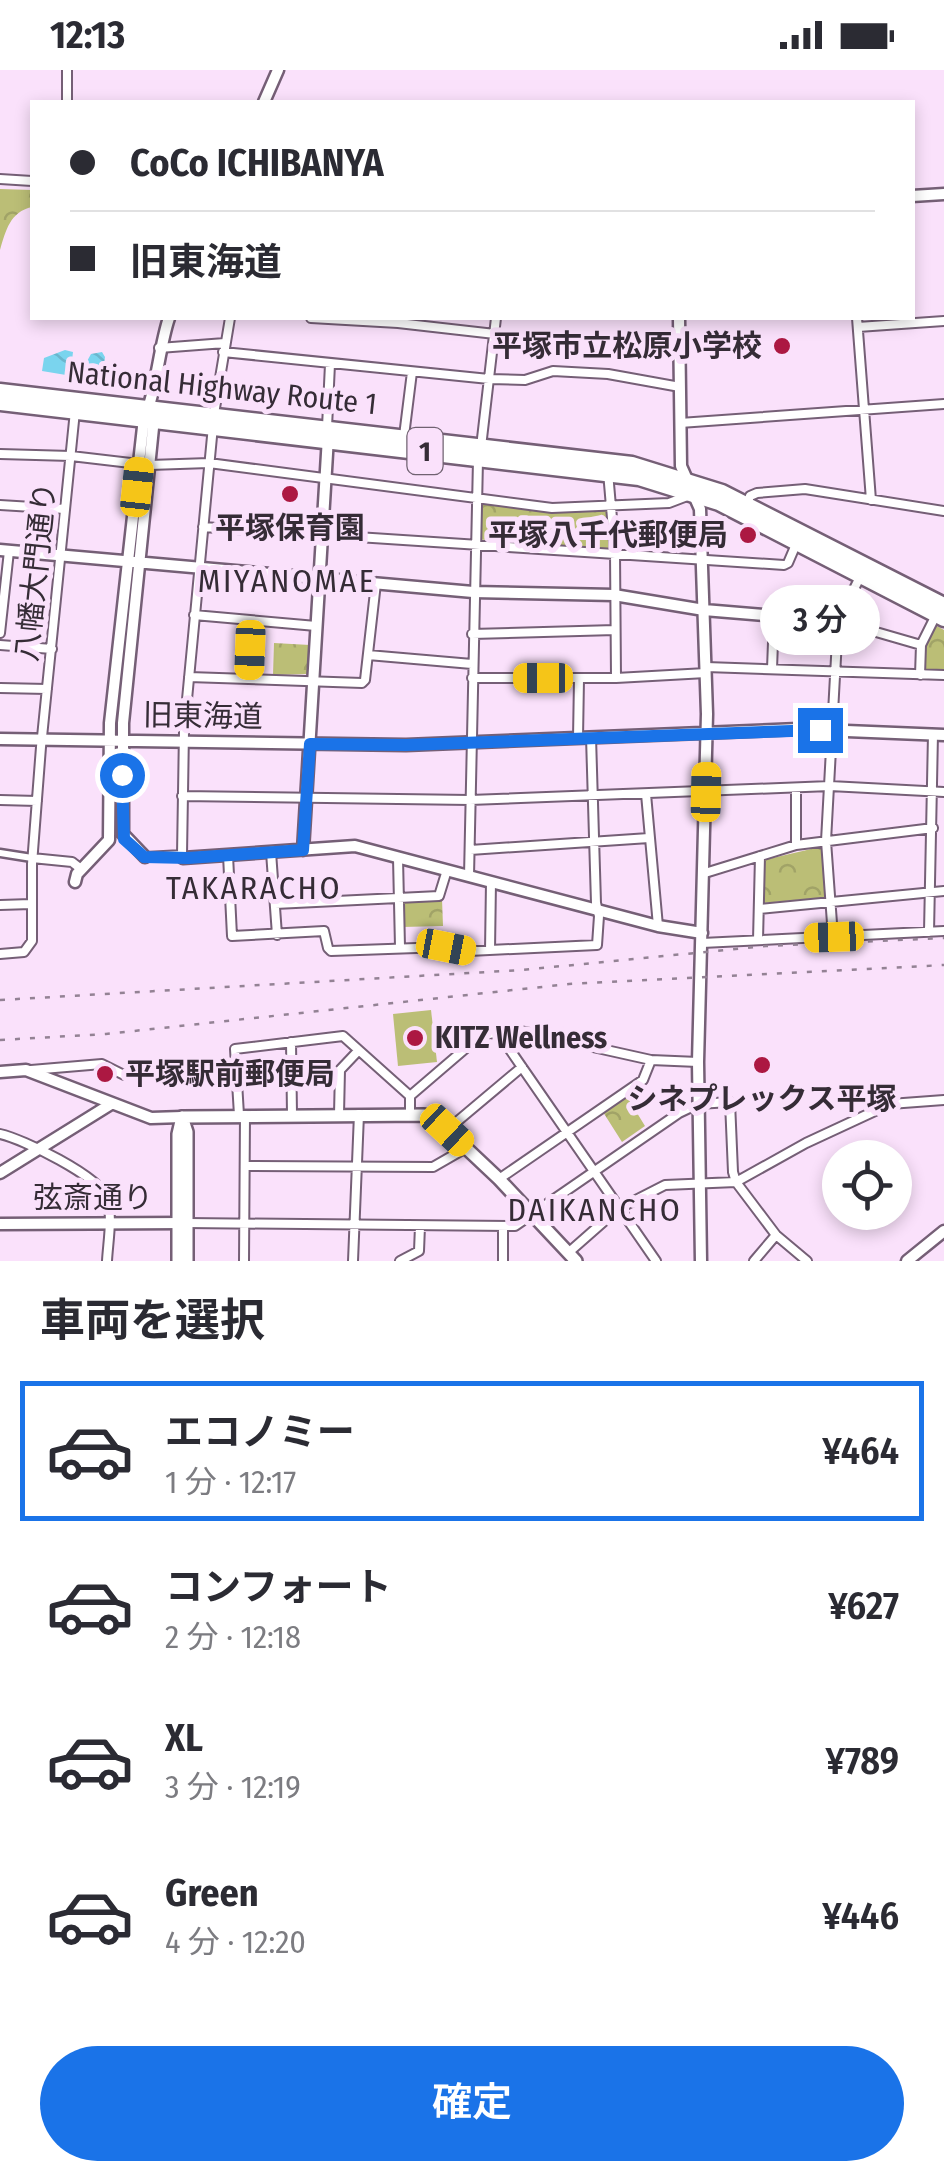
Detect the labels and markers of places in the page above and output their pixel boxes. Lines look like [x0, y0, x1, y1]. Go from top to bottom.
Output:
place label: 平塚市立松原小学校 [492, 328, 762, 364]
marker: 平塚市立松原小学校 [771, 335, 793, 357]
marker: 平塚保育園 [279, 483, 301, 505]
place label: 平塚保育園 [215, 510, 365, 546]
place label: 平塚八千代郵便局 [488, 517, 728, 553]
marker: 平塚八千代郵便局 [737, 524, 759, 546]
place label: KITZ Wellness [435, 1020, 607, 1056]
marker: KITZ Wellness [404, 1027, 426, 1049]
marker: シネプレックス平塚 [751, 1054, 773, 1076]
place label: 平塚駅前郵便局 [125, 1056, 335, 1092]
marker: 平塚駅前郵便局 [94, 1063, 116, 1085]
place label: シネプレックス平塚 [627, 1081, 897, 1117]

